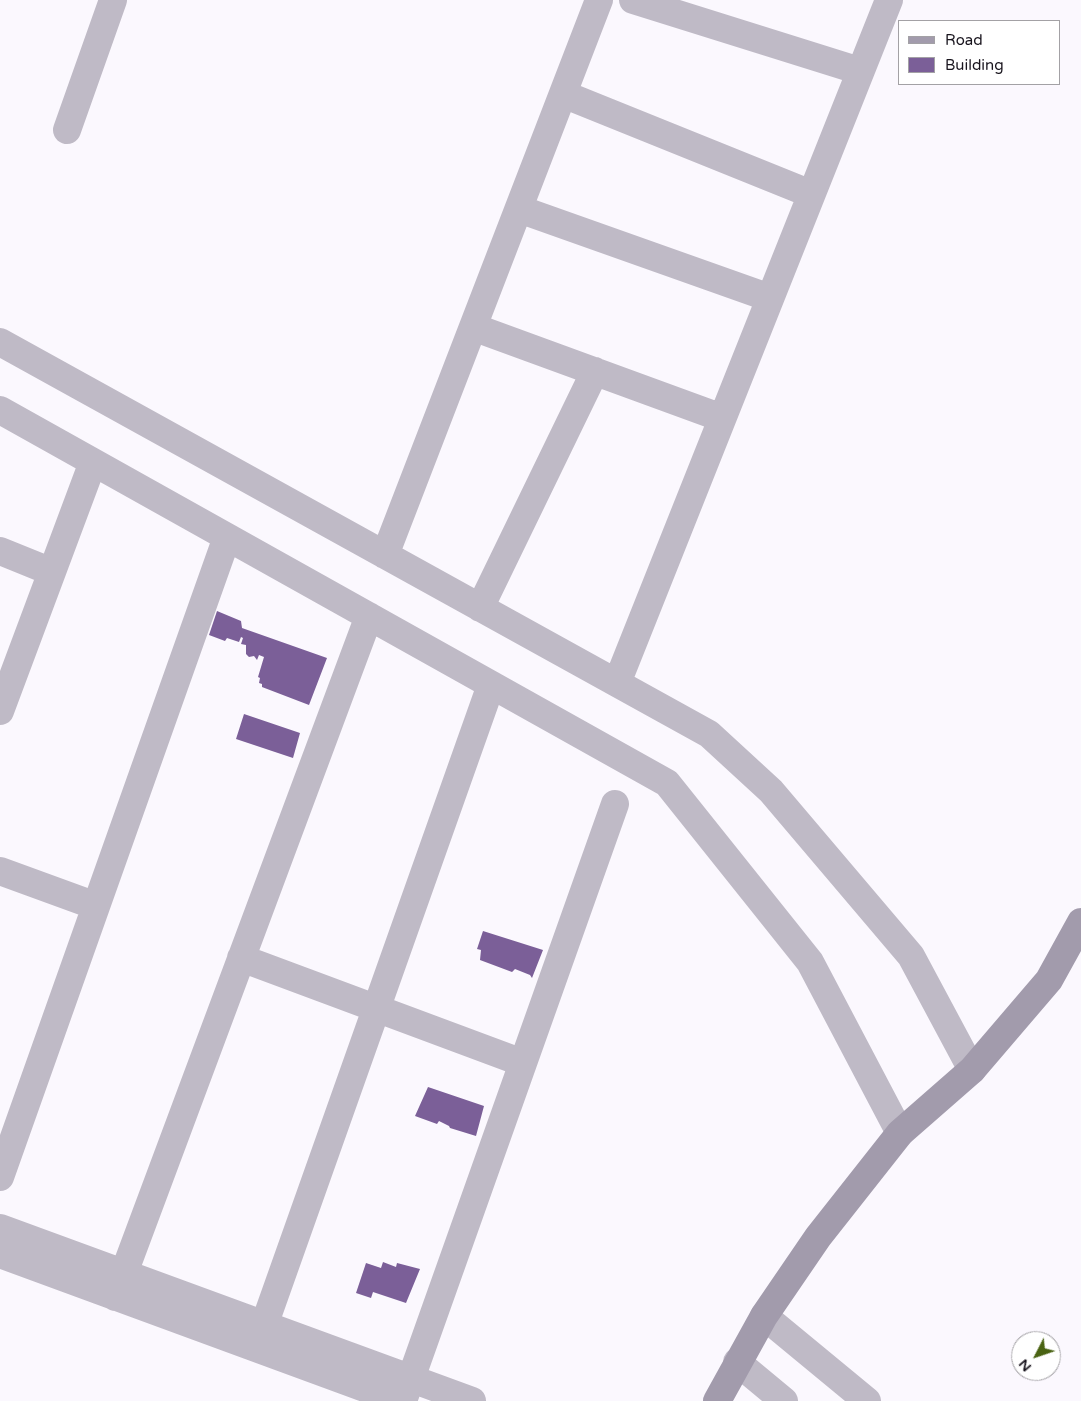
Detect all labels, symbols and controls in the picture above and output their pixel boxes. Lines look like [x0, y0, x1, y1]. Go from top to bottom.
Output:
legend [898, 20, 1061, 85]
text: Road [945, 31, 983, 49]
text: Building [945, 56, 1004, 74]
north arrow [1011, 1331, 1061, 1381]
text: N [1015, 1356, 1035, 1375]

